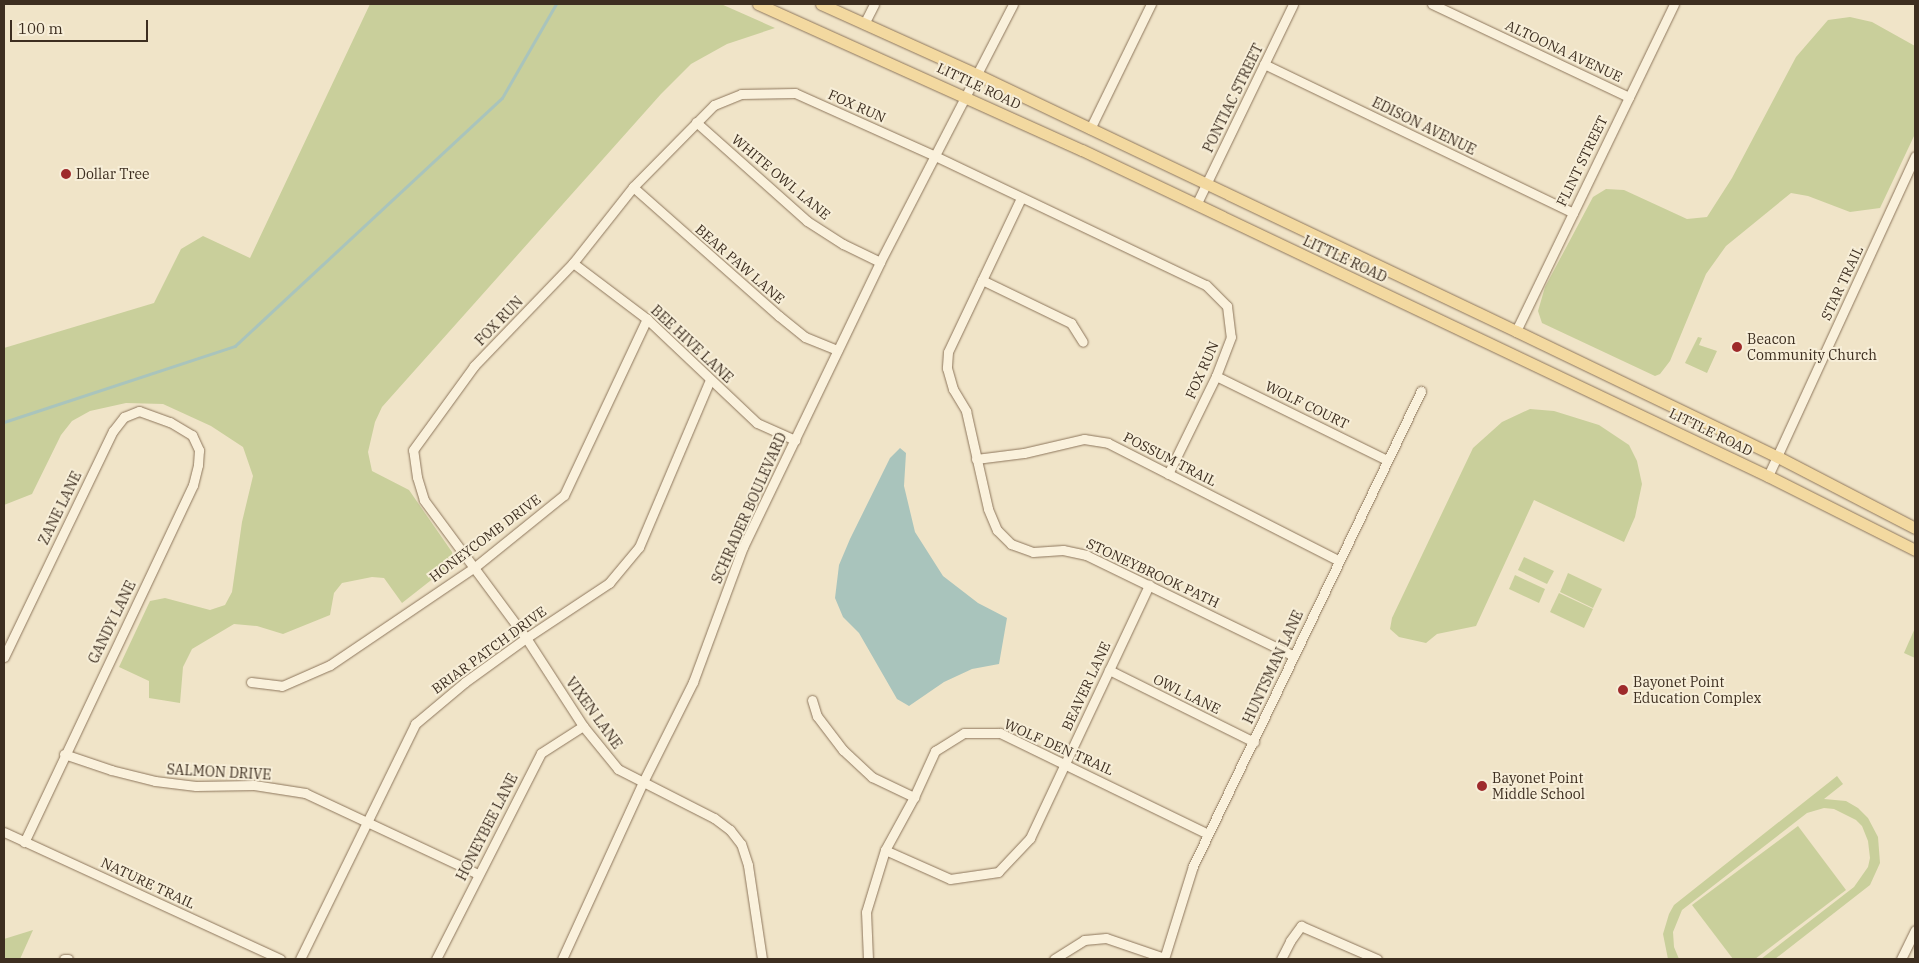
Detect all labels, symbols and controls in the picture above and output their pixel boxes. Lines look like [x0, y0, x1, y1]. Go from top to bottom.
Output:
scale bar [12, 10, 150, 42]
street label: ALTOONA AVENUE [1503, 17, 1625, 85]
text: 100 m [18, 19, 63, 38]
street label: PONTIAC STREET [1199, 41, 1267, 155]
street label: LITTLE ROAD [934, 59, 1024, 113]
street label: FOX RUN [826, 86, 888, 126]
street label: EDISON AVENUE [1369, 94, 1479, 158]
street label: FLINT STREET [1553, 113, 1611, 209]
street label: WHITE OWL LANE [728, 131, 834, 223]
place label: Dollar Tree [76, 166, 149, 182]
marker: Dollar Tree [60, 168, 72, 180]
street label: BEAR PAW LANE [692, 221, 788, 307]
street label: LITTLE ROAD [1300, 232, 1390, 286]
street label: STAR TRAIL [1817, 243, 1867, 323]
street label: FOX RUN [472, 293, 526, 349]
street label: BEE HIVE LANE [648, 302, 736, 386]
place label: Beacon Community Church [1747, 331, 1877, 364]
street label: FOX RUN [1182, 339, 1222, 401]
marker: Beacon Community Church [1731, 341, 1743, 353]
street label: WOLF COURT [1262, 377, 1352, 433]
street label: LITTLE ROAD [1667, 405, 1755, 459]
street label: POSSUM TRAIL [1121, 428, 1219, 490]
street label: SCHRADER BOULEVARD [708, 430, 790, 586]
street label: ZANE LANE [35, 469, 85, 547]
street label: HONEYCOMB DRIVE [426, 491, 544, 585]
street label: STONEYBROOK PATH [1084, 535, 1222, 611]
street label: GANDY LANE [85, 578, 139, 666]
street label: BRIAR PATCH DRIVE [428, 603, 550, 697]
street label: HUNTSMAN LANE [1239, 608, 1307, 726]
street label: BEAVER LANE [1058, 639, 1114, 733]
street label: OWL LANE [1151, 670, 1223, 718]
street label: VIXEN LANE [562, 674, 626, 752]
place label: Bayonet Point Education Complex [1633, 674, 1761, 706]
marker: Bayonet Point Education Complex [1617, 684, 1629, 696]
street label: WOLF DEN TRAIL [1002, 715, 1116, 779]
street label: SALMON DRIVE [166, 761, 272, 783]
place label: Bayonet Point Middle School [1492, 770, 1585, 802]
street label: HONEYBEE LANE [453, 771, 521, 883]
marker: Bayonet Point Middle School [1476, 780, 1488, 792]
street label: NATURE TRAIL [98, 854, 198, 912]

